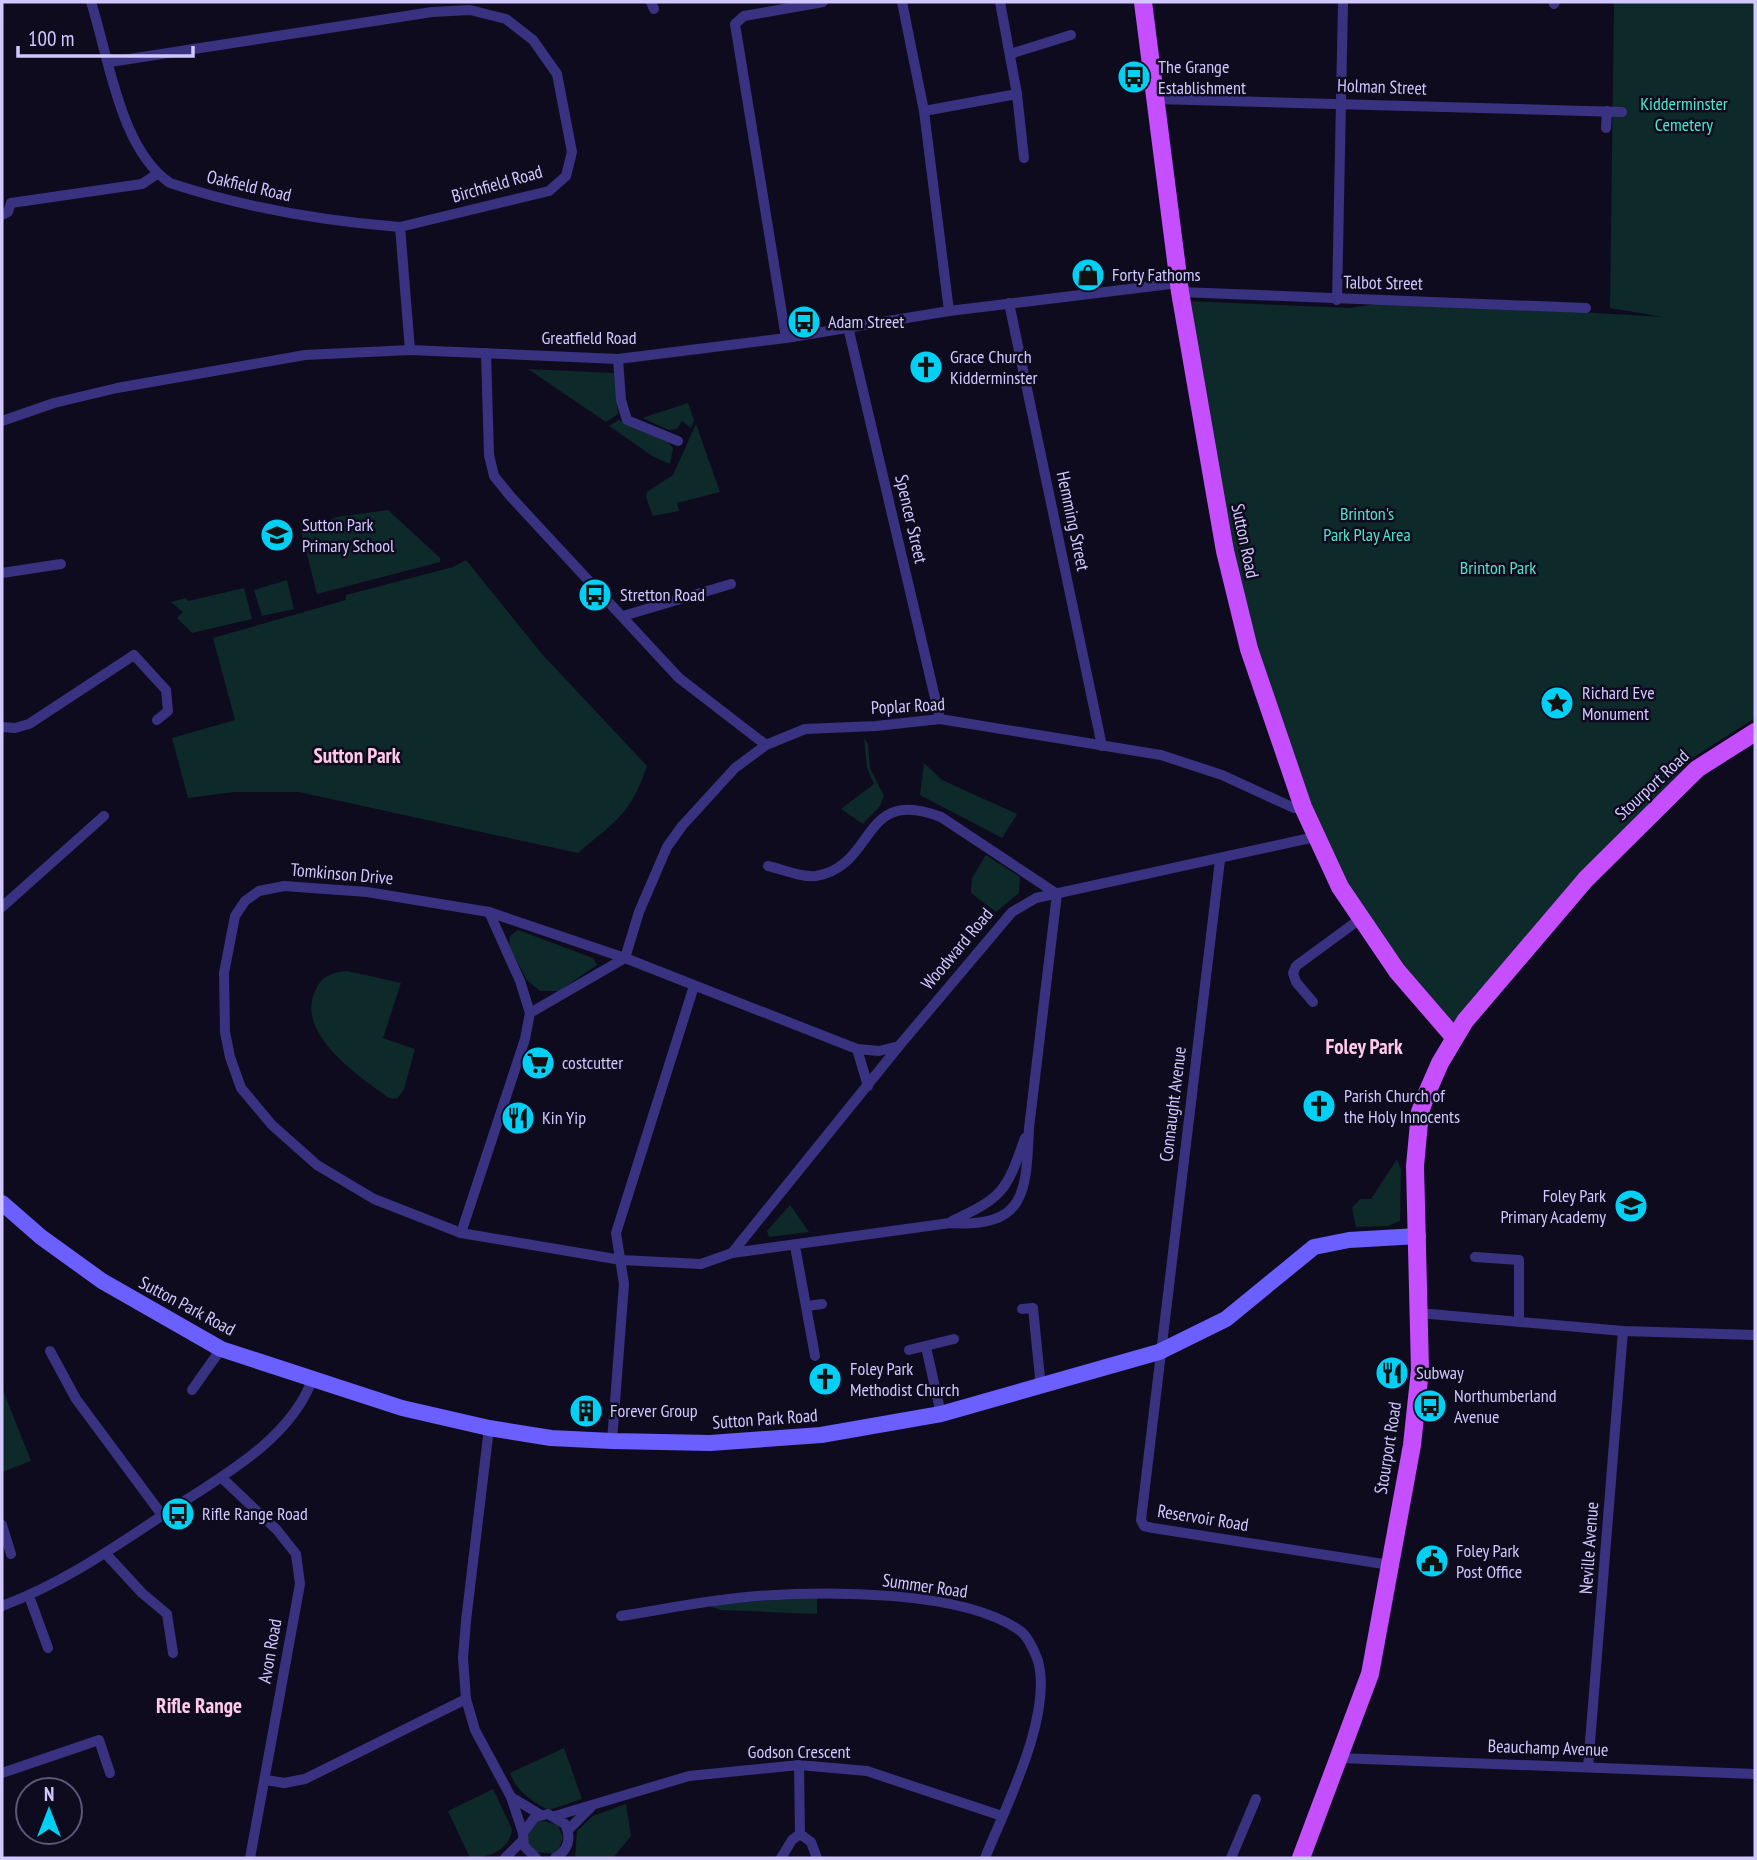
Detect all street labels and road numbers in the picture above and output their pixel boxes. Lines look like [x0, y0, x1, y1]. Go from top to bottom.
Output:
street label: Holman Street [1337, 73, 1427, 100]
street label: Birchfield Road [449, 160, 545, 207]
street label: Oakfield Road [205, 165, 294, 206]
street label: Talbot Street [1343, 270, 1423, 295]
street label: Greatfield Road [541, 326, 637, 349]
street label: Hemming Street [1052, 469, 1095, 573]
street label: Spencer Street [890, 472, 933, 566]
street label: Sutton Road [1226, 502, 1265, 580]
street label: Poplar Road [870, 692, 946, 719]
street label: Stourport Road [1610, 744, 1694, 825]
street label: Tomkinson Drive [290, 858, 394, 889]
street label: Woodward Road [916, 903, 998, 994]
street label: Connaught Avenue [1154, 1045, 1191, 1163]
street label: Sutton Park Road [135, 1271, 239, 1341]
street label: Stourport Road [1369, 1400, 1406, 1496]
street label: Sutton Park Road [711, 1403, 818, 1434]
street label: Reservoir Road [1156, 1499, 1250, 1536]
street label: Neville Avenue [1574, 1501, 1603, 1595]
street label: Summer Road [881, 1568, 969, 1603]
street label: Avon Road [253, 1617, 286, 1685]
street label: Beauchamp Avenue [1487, 1734, 1609, 1761]
street label: Godson Crescent [748, 1740, 850, 1763]

